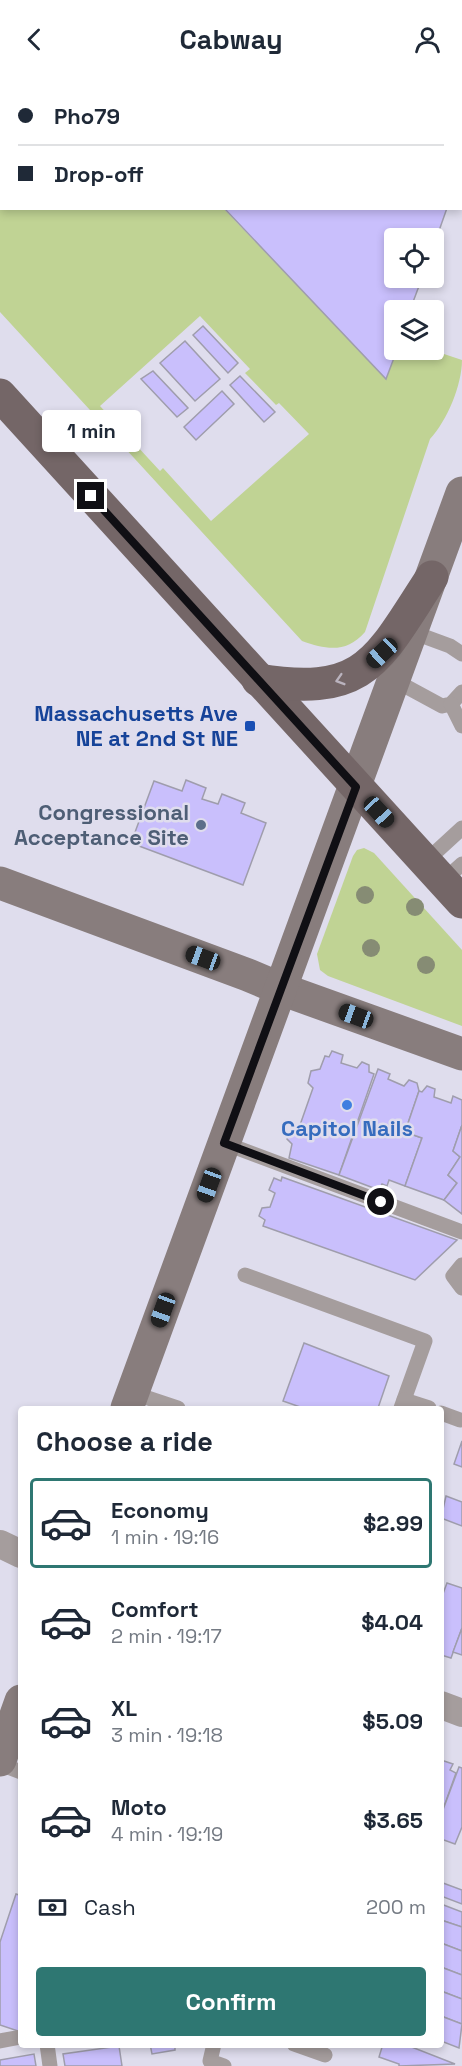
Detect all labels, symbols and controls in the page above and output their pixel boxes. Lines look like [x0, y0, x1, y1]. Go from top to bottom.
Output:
text: Cabway [179, 22, 283, 57]
icon: back [18, 23, 51, 56]
icon: person [411, 23, 444, 56]
text: Pho79 [54, 102, 120, 130]
text: Drop-off [54, 160, 144, 188]
map controls [384, 228, 444, 360]
button: locate [384, 228, 444, 288]
button: layers [384, 300, 444, 360]
callout: 1 min [42, 409, 140, 451]
text: 1 min [67, 418, 116, 444]
route end [77, 482, 104, 509]
car [363, 634, 401, 672]
one-way arrow [335, 673, 345, 685]
place label: Massachusetts Ave NE at 2nd St NE [34, 699, 238, 752]
marker: Massachusetts Ave NE at 2nd St NE [243, 719, 257, 733]
car [360, 793, 398, 831]
place label: Congressional Acceptance Site [14, 798, 189, 851]
marker: Congressional Acceptance Site [194, 818, 208, 832]
car [183, 943, 223, 973]
car [336, 1001, 376, 1031]
marker: Capitol Nails [340, 1098, 354, 1112]
place label: Capitol Nails [281, 1114, 413, 1142]
car [194, 1165, 224, 1205]
route start [367, 1188, 394, 1215]
car [148, 1290, 178, 1330]
text: Choose a ride [36, 1424, 213, 1459]
icon: car [39, 1496, 93, 1550]
text: Economy [111, 1496, 209, 1524]
text: $2.99 [363, 1509, 423, 1537]
text: 1 min · 19:16 [111, 1524, 219, 1550]
icon: car [39, 1595, 93, 1649]
text: Comfort [111, 1595, 199, 1623]
text: $4.04 [361, 1608, 423, 1636]
text: 2 min · 19:17 [111, 1623, 222, 1649]
icon: car [39, 1694, 93, 1748]
text: XL [111, 1694, 137, 1722]
text: $5.09 [362, 1707, 423, 1735]
text: 3 min · 19:18 [111, 1722, 223, 1748]
icon: car [39, 1793, 93, 1847]
text: Moto [111, 1793, 167, 1821]
text: $3.65 [363, 1806, 423, 1834]
text: 4 min · 19:19 [111, 1821, 223, 1847]
icon: cash [36, 1891, 69, 1924]
text: Cash [84, 1893, 136, 1921]
text: 200 m [366, 1894, 426, 1920]
button: Confirm [36, 1967, 426, 2036]

